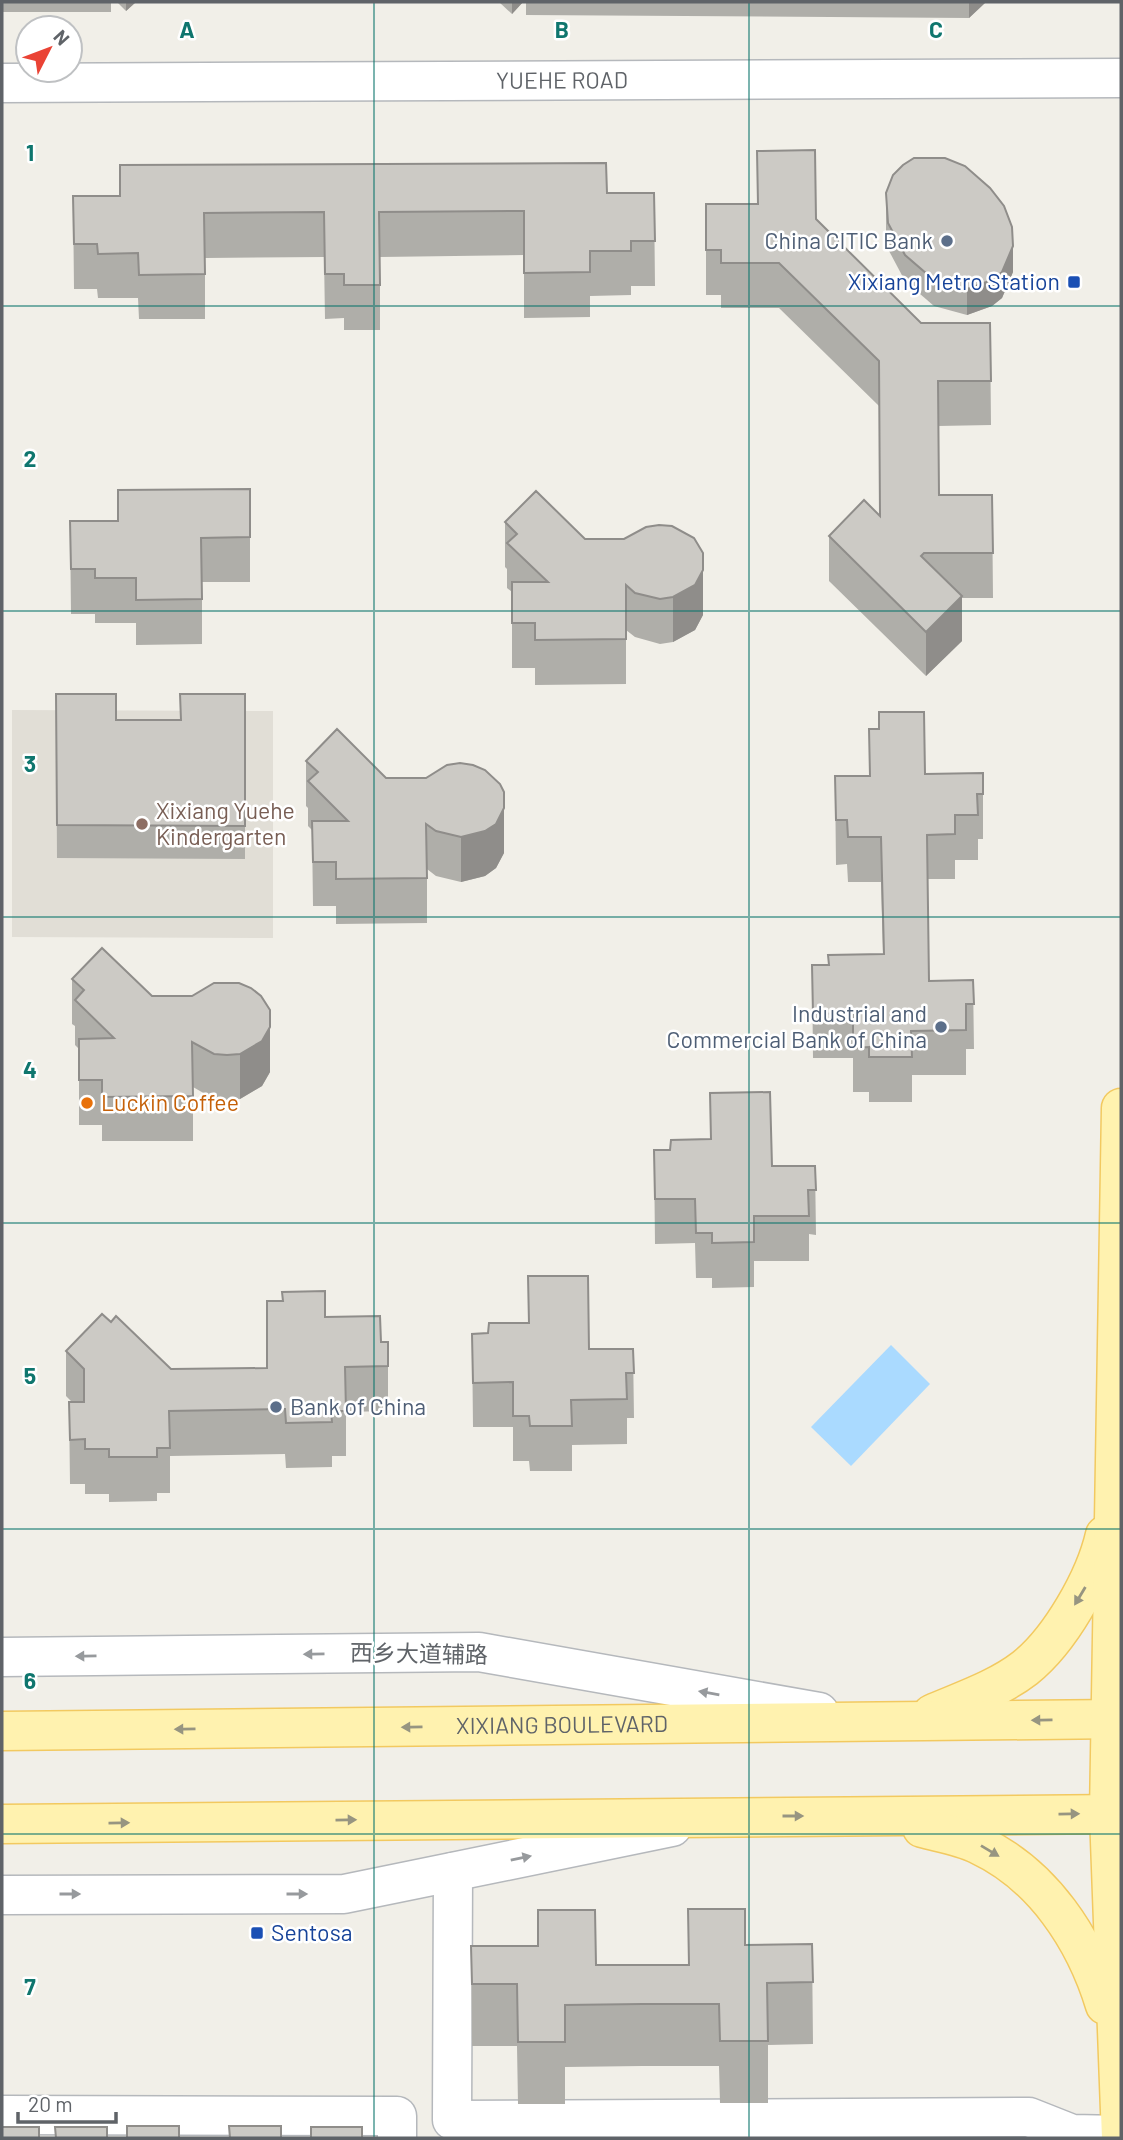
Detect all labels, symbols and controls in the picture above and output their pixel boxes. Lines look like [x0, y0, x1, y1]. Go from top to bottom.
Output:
north arrow [14, 14, 84, 84]
text: A [179, 15, 195, 43]
text: B [555, 15, 569, 43]
text: C [929, 15, 943, 43]
text: N [49, 25, 75, 50]
street label: YUEHE ROAD [496, 65, 628, 94]
text: 1 [26, 138, 34, 166]
place label: China CITIC Bank [765, 226, 933, 254]
marker: China CITIC Bank [939, 233, 955, 249]
place label: Xixiang Metro Station [848, 267, 1060, 295]
marker: Xixiang Metro Station [1066, 274, 1082, 290]
text: 2 [24, 444, 36, 472]
text: 3 [24, 749, 36, 777]
place label: Xixiang Yuehe Kindergarten [156, 796, 295, 850]
marker: Xixiang Yuehe Kindergarten [134, 816, 150, 832]
place label: Industrial and Commercial Bank of China [667, 999, 927, 1053]
marker: Industrial and Commercial Bank of China [933, 1019, 949, 1035]
text: 4 [23, 1055, 37, 1083]
place label: Luckin Coffee [101, 1088, 239, 1116]
marker: Luckin Coffee [79, 1095, 95, 1111]
text: 5 [24, 1361, 36, 1389]
place label: Bank of China [290, 1392, 426, 1420]
marker: Bank of China [268, 1399, 284, 1415]
one-way arrow [1073, 1586, 1086, 1605]
street label: 西乡大道辅路 [350, 1638, 488, 1668]
one-way arrow [302, 1648, 324, 1660]
one-way arrow [75, 1651, 97, 1662]
text: 6 [24, 1666, 36, 1694]
one-way arrow [698, 1687, 720, 1698]
street label: XIXIANG BOULEVARD [456, 1709, 668, 1739]
one-way arrow [1031, 1714, 1053, 1726]
one-way arrow [401, 1721, 423, 1732]
one-way arrow [174, 1723, 196, 1735]
one-way arrow [1059, 1808, 1081, 1820]
one-way arrow [782, 1810, 804, 1822]
one-way arrow [336, 1814, 358, 1826]
one-way arrow [108, 1817, 130, 1828]
one-way arrow [980, 1845, 999, 1857]
one-way arrow [510, 1852, 532, 1863]
one-way arrow [59, 1888, 81, 1900]
one-way arrow [287, 1888, 309, 1900]
place label: Sentosa [271, 1918, 352, 1946]
marker: Sentosa [249, 1925, 265, 1941]
text: 7 [24, 1972, 36, 2000]
scale bar [18, 2080, 116, 2124]
text: 20 m [28, 2091, 73, 2116]

